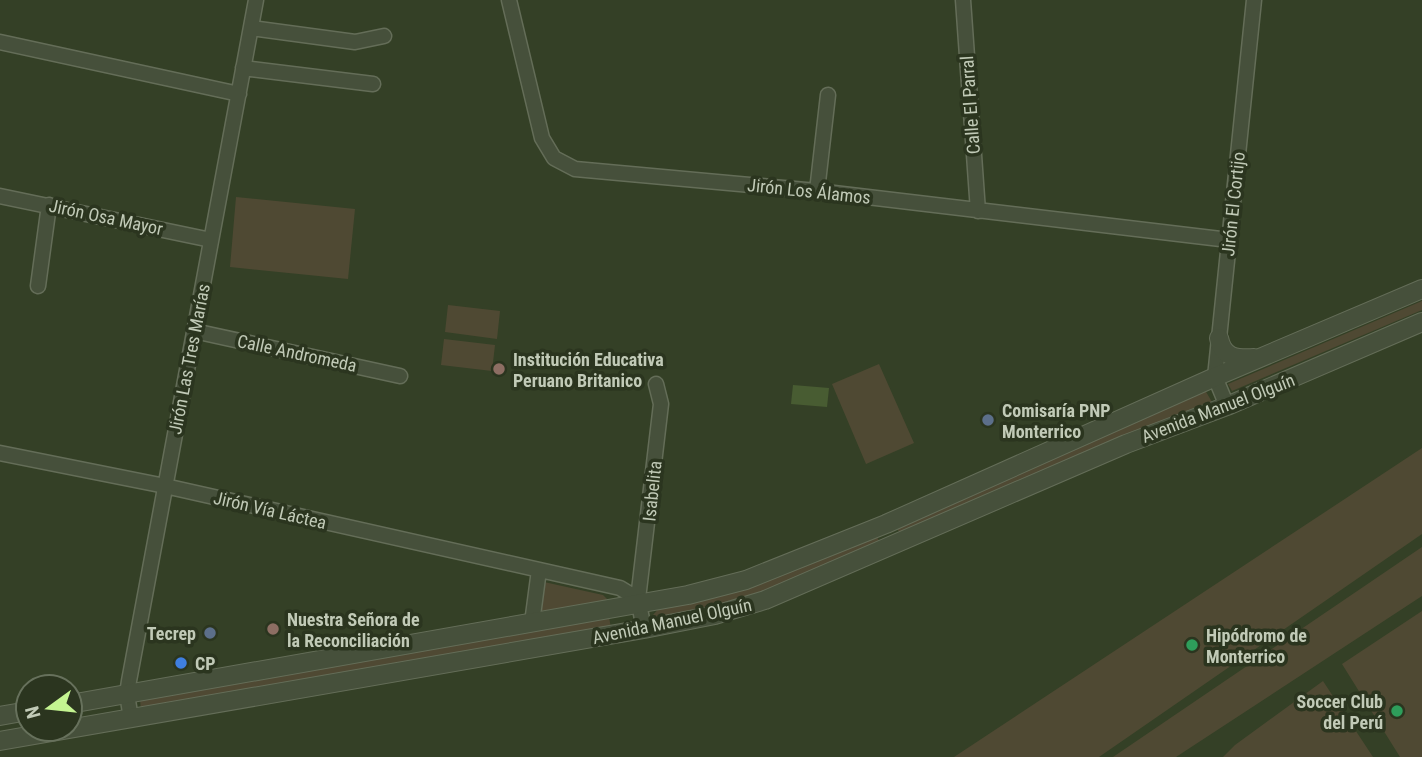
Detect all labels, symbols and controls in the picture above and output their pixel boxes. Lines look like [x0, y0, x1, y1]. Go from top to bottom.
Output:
street label: Calle El Parral [956, 55, 984, 155]
street label: Jirón El Cortijo [1217, 151, 1249, 257]
street label: Jirón Los Álamos [746, 174, 872, 208]
street label: Jirón Osa Mayor [47, 195, 165, 239]
street label: Jirón Las Tres Marías [164, 282, 214, 436]
street label: Calle Andromeda [235, 330, 359, 376]
place label: Institución Educativa Peruano Britanico [513, 349, 664, 391]
marker: Institución Educativa Peruano Britanico [491, 361, 507, 377]
street label: Avenida Manuel Olguín [1138, 369, 1298, 447]
place label: Comisaría PNP Monterrico [1002, 400, 1111, 442]
marker: Comisaría PNP Monterrico [980, 412, 996, 428]
street label: Isabelita [638, 460, 666, 522]
street label: Jirón Vía Láctea [212, 487, 328, 533]
street label: Avenida Manuel Olguín [590, 594, 754, 648]
place label: Nuestra Señora de la Reconciliación [287, 609, 420, 651]
marker: Nuestra Señora de la Reconciliación [265, 621, 281, 637]
place label: Tecrep [147, 623, 196, 644]
marker: Tecrep [202, 625, 218, 641]
place label: Hipódromo de Monterrico [1206, 625, 1307, 667]
marker: Hipódromo de Monterrico [1184, 637, 1200, 653]
place label: CP [195, 653, 216, 674]
marker: CP [173, 655, 189, 671]
north arrow [14, 673, 84, 743]
place label: Soccer Club del Perú [1296, 691, 1383, 733]
marker: Soccer Club del Perú [1389, 703, 1405, 719]
text: N [20, 704, 46, 721]

